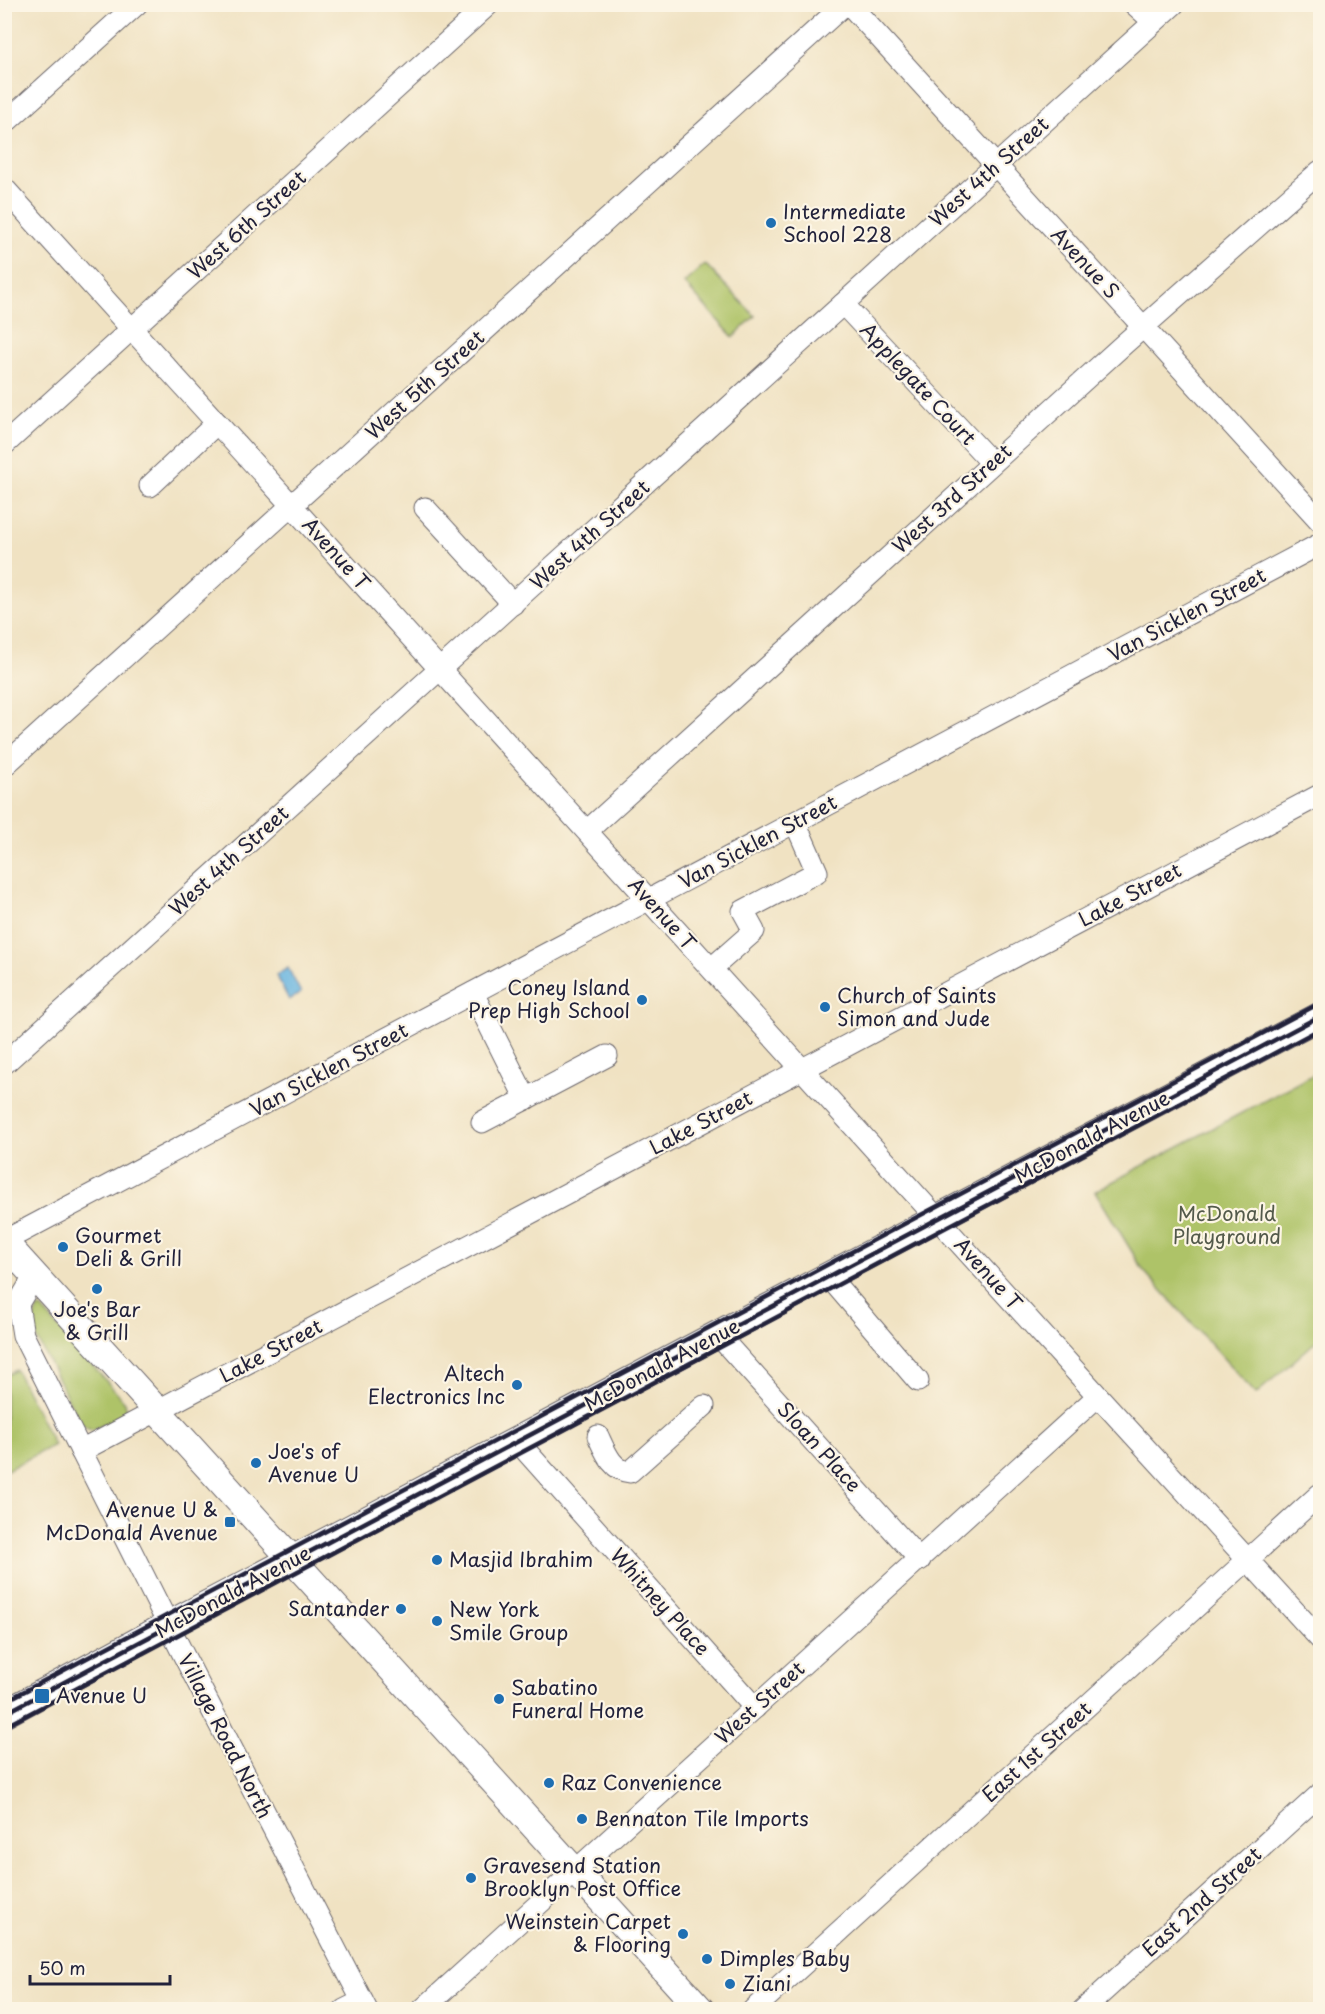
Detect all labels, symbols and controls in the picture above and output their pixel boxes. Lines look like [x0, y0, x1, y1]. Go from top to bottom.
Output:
street label: West 4th Street [922, 109, 1055, 233]
street label: West 6th Street [180, 163, 312, 286]
place label: Intermediate School 228 [783, 196, 906, 249]
marker: Intermediate School 228 [764, 216, 778, 230]
street label: Avenue S [1045, 220, 1127, 305]
street label: Applegate Court [854, 315, 984, 451]
street label: West 5th Street [358, 322, 491, 446]
street label: West 3rd Street [885, 436, 1018, 560]
street label: West 4th Street [523, 472, 656, 596]
street label: Avenue T [296, 510, 378, 597]
street label: Van Sicklen Street [1102, 560, 1271, 669]
street label: Van Sicklen Street [673, 787, 842, 896]
street label: West 4th Street [162, 798, 295, 922]
street label: Lake Street [1073, 854, 1186, 934]
street label: Avenue T [622, 870, 704, 957]
place label: Coney Island Prep High School [468, 972, 630, 1025]
place label: Church of Saints Simon and Jude [837, 980, 996, 1033]
marker: Coney Island Prep High School [635, 993, 649, 1007]
marker: Church of Saints Simon and Jude [818, 1000, 832, 1014]
street label: Van Sicklen Street [244, 1015, 413, 1124]
street label: Lake Street [644, 1082, 757, 1162]
street label: McDonald Avenue [1008, 1082, 1175, 1190]
park label: McDonald Playground [1173, 1198, 1281, 1251]
place label: Gourmet Deli & Grill [75, 1220, 182, 1273]
street label: Avenue T [948, 1230, 1030, 1317]
marker: Gourmet Deli & Grill [56, 1240, 70, 1254]
marker: Joe's Bar & Grill [90, 1282, 104, 1296]
place label: Joe's Bar & Grill [54, 1294, 140, 1347]
street label: Lake Street [214, 1310, 327, 1390]
street label: McDonald Avenue [578, 1310, 745, 1418]
place label: Altech Electronics Inc [368, 1358, 505, 1411]
marker: Altech Electronics Inc [510, 1378, 524, 1392]
street label: Sloan Place [771, 1394, 869, 1498]
place label: Joe's of Avenue U [268, 1436, 359, 1489]
marker: Joe's of Avenue U [249, 1456, 263, 1470]
place label: Avenue U & McDonald Avenue [46, 1494, 218, 1547]
marker: Avenue U & McDonald Avenue [223, 1515, 237, 1529]
street label: McDonald Avenue [149, 1537, 316, 1645]
street label: Whitney Place [604, 1541, 717, 1662]
place label: Masjid Ibrahim [449, 1544, 593, 1574]
marker: Masjid Ibrahim [430, 1553, 444, 1567]
place label: Santander [288, 1593, 390, 1623]
place label: New York Smile Group [449, 1594, 568, 1647]
marker: Santander [394, 1602, 408, 1616]
marker: New York Smile Group [430, 1614, 444, 1628]
street label: Village Road North [171, 1648, 280, 1823]
street label: West Street [708, 1654, 811, 1751]
place label: Sabatino Funeral Home [511, 1672, 644, 1725]
place label: Avenue U [56, 1680, 147, 1710]
marker: Avenue U [33, 1687, 51, 1705]
marker: Sabatino Funeral Home [492, 1692, 506, 1706]
street label: East 1st Street [975, 1694, 1098, 1809]
place label: Raz Convenience [561, 1767, 722, 1797]
marker: Raz Convenience [542, 1776, 556, 1790]
place label: Bennaton Tile Imports [594, 1803, 809, 1833]
marker: Bennaton Tile Imports [575, 1812, 589, 1826]
street label: East 2nd Street [1135, 1839, 1268, 1963]
place label: Gravesend Station Brooklyn Post Office [483, 1850, 681, 1903]
marker: Gravesend Station Brooklyn Post Office [464, 1871, 478, 1885]
place label: Weinstein Carpet & Flooring [505, 1906, 671, 1959]
marker: Weinstein Carpet & Flooring [676, 1927, 690, 1941]
place label: Dimples Baby [719, 1943, 850, 1973]
scale bar [30, 1948, 170, 1986]
marker: Dimples Baby [700, 1952, 714, 1966]
text: 50 m [39, 1954, 86, 1981]
place label: Ziani [742, 1968, 791, 1998]
marker: Ziani [723, 1977, 737, 1991]

